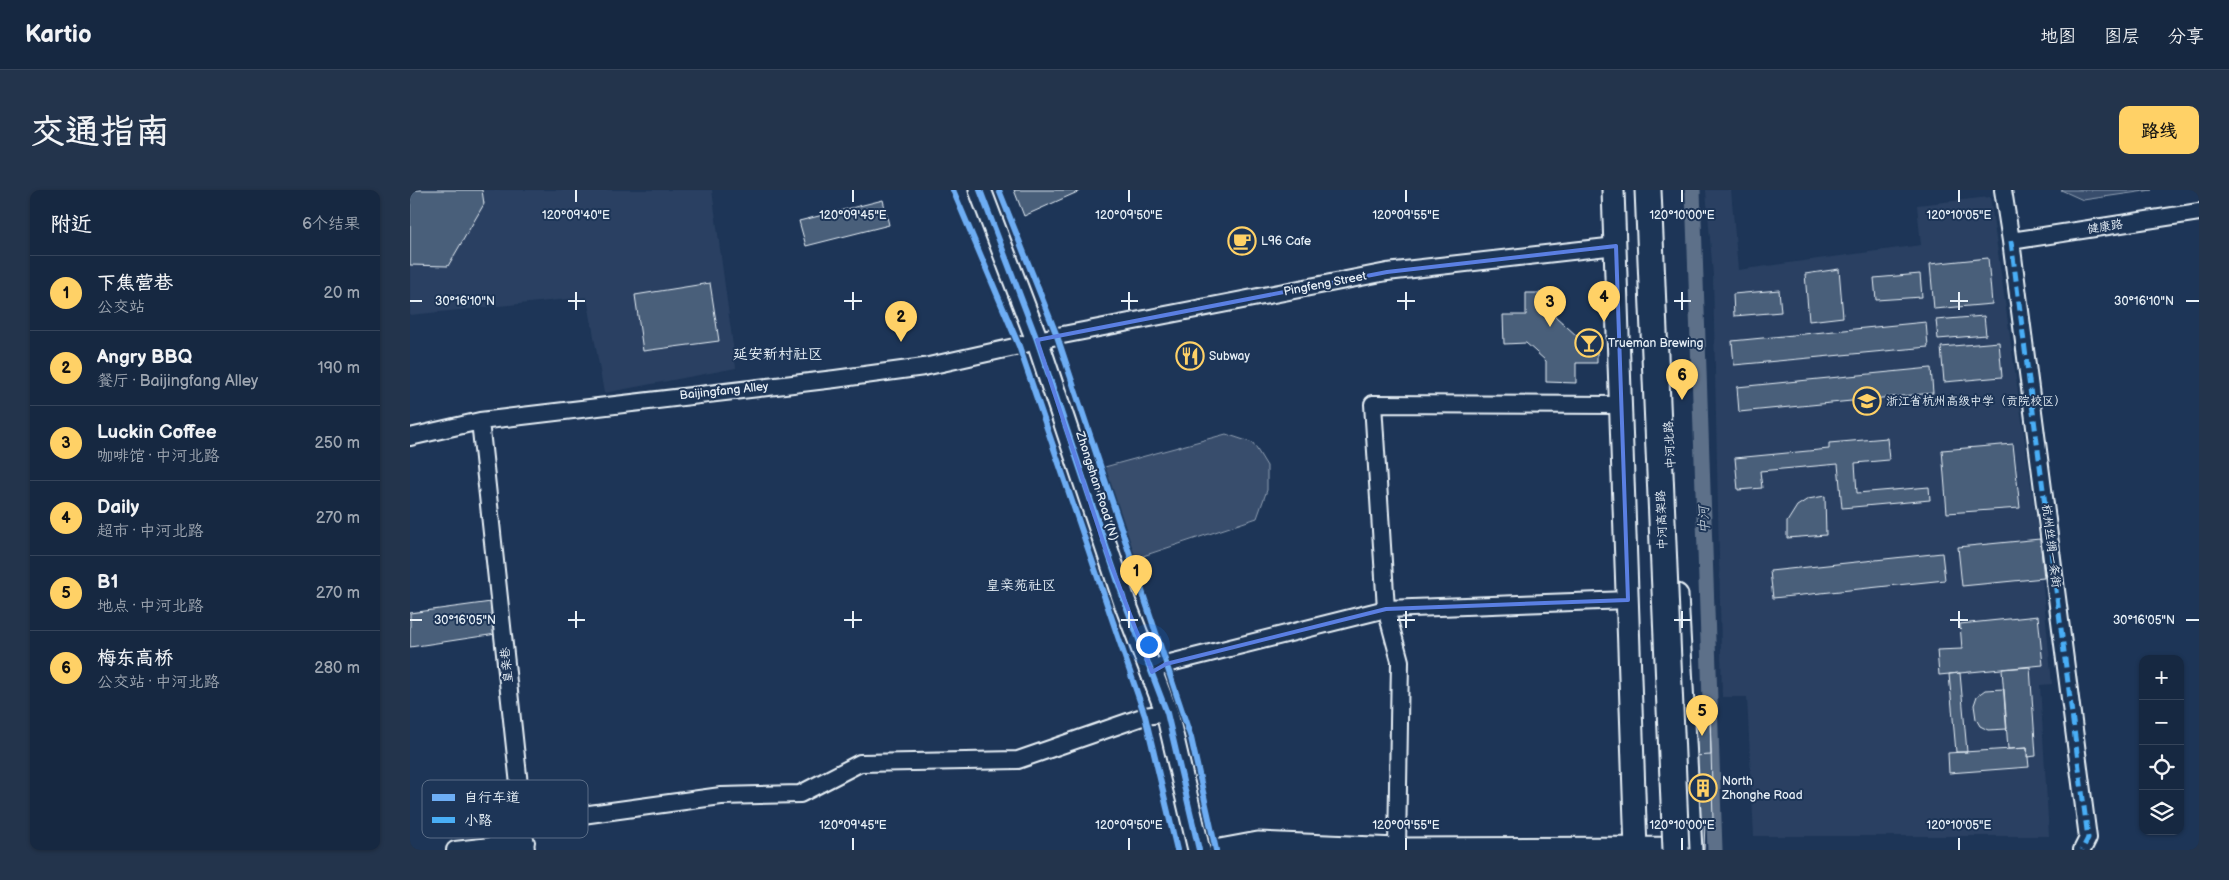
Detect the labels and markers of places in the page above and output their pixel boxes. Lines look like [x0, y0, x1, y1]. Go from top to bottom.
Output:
cafe icon: L96 Cafe [1227, 226, 1257, 256]
place label: L96 Cafe [1261, 234, 1311, 249]
pin: 4 [1588, 281, 1620, 322]
pin: 3 [1534, 286, 1566, 327]
pin: 2 [885, 301, 917, 342]
bar icon: Trueman Brewing [1574, 328, 1604, 358]
place label: Trueman Brewing [1608, 336, 1704, 351]
restaurant icon: Subway [1175, 341, 1205, 371]
place label: Subway [1209, 349, 1250, 364]
pin: 6 [1666, 359, 1698, 400]
school or university icon: 浙江省杭州高级中学（贡院校区） [1852, 386, 1882, 416]
place label: 浙江省杭州高级中学（贡院校区） [1886, 394, 2066, 409]
pin: 1 [1120, 555, 1152, 596]
pin: 5 [1686, 695, 1718, 736]
building icon: North Zhonghe Road [1688, 773, 1718, 803]
place label: North Zhonghe Road [1721, 774, 1803, 803]

